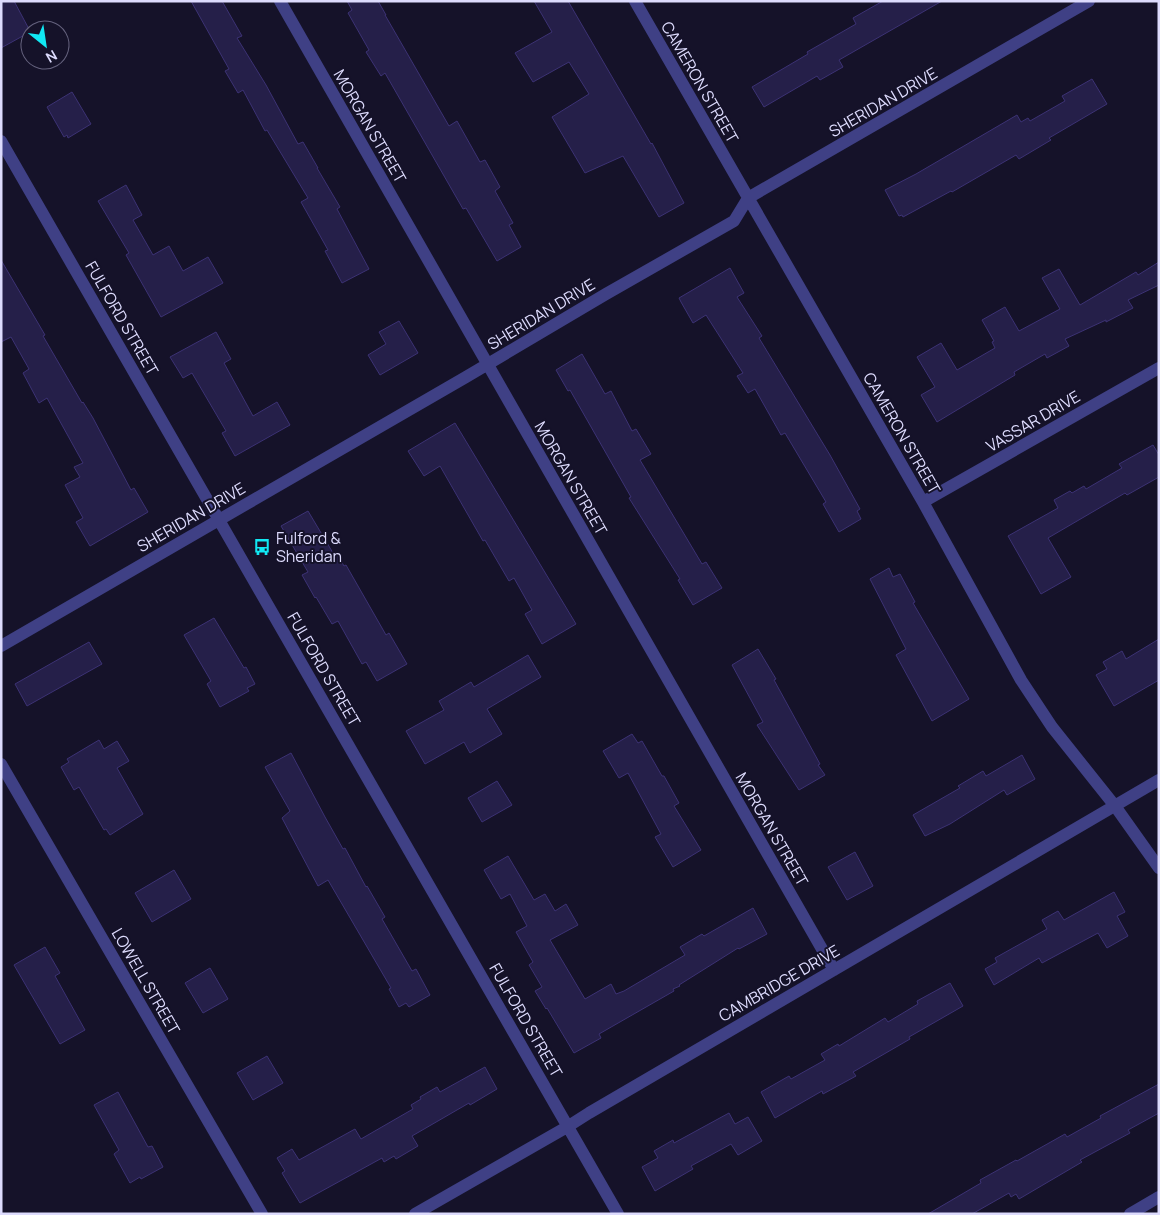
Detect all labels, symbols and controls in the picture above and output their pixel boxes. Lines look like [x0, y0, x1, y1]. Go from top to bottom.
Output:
street label: CAMERON STREET [656, 17, 744, 147]
north arrow [20, 20, 70, 70]
text: N [43, 46, 61, 67]
street label: SHERIDAN DRIVE [825, 62, 941, 142]
street label: MORGAN STREET [329, 65, 412, 187]
street label: FULFORD STREET [80, 257, 164, 379]
street label: SHERIDAN DRIVE [483, 273, 599, 355]
street label: CAMERON STREET [858, 368, 946, 498]
street label: VASSAR DRIVE [982, 385, 1084, 457]
street label: MORGAN STREET [530, 417, 613, 539]
street label: SHERIDAN DRIVE [133, 477, 249, 557]
place label: Fulford & Sheridan [276, 527, 342, 567]
bus stop icon: Fulford & Sheridan [252, 537, 272, 557]
street label: FULFORD STREET [282, 608, 366, 730]
street label: MORGAN STREET [731, 768, 814, 890]
street label: LOWELL STREET [107, 924, 186, 1038]
street label: CAMBRIDGE DRIVE [715, 939, 843, 1027]
street label: FULFORD STREET [484, 959, 568, 1081]

